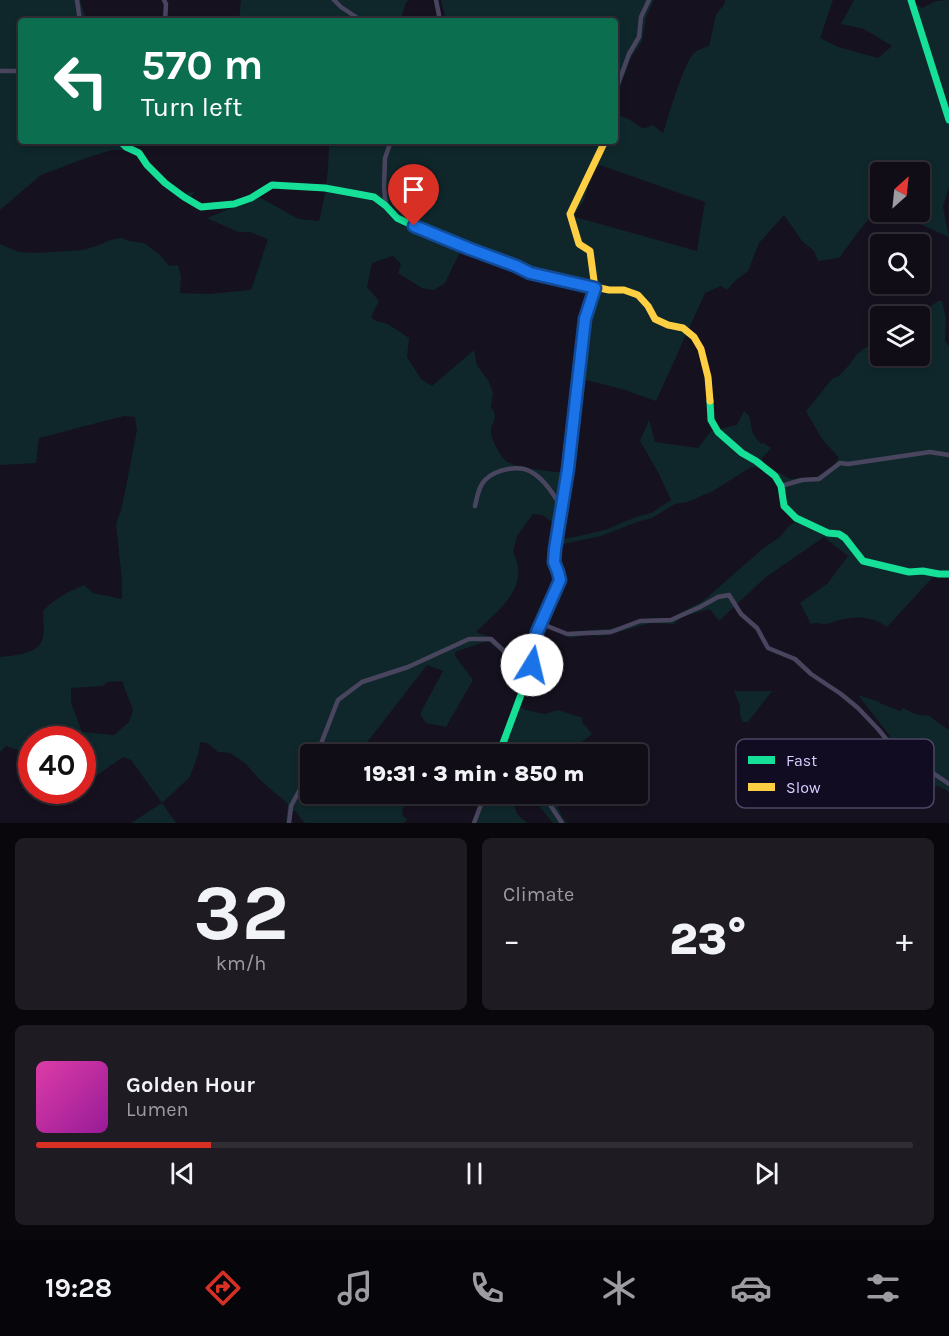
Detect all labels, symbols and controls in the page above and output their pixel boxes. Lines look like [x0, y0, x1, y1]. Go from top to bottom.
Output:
text: 570 m [141, 40, 263, 90]
icon: left [42, 42, 120, 120]
text: Turn left [141, 91, 242, 123]
north arrow [870, 162, 930, 222]
map controls [870, 162, 930, 366]
pin [388, 164, 439, 226]
icon: arrive [397, 173, 430, 206]
button: search [870, 234, 930, 294]
button: layers [870, 306, 930, 366]
position arrow [500, 633, 564, 697]
speed limit sign: 40 [18, 726, 96, 804]
legend [736, 739, 934, 808]
text: Fast [786, 751, 817, 770]
text: 19:31 · 3 min · 850 m [364, 761, 584, 787]
text: Slow [786, 778, 821, 797]
text: 32 [193, 867, 289, 959]
text: Climate [503, 883, 574, 906]
text: 23° [669, 913, 747, 965]
text: − [503, 921, 520, 959]
text: + [896, 921, 913, 959]
text: km/h [216, 952, 266, 975]
text: Golden Hour [126, 1072, 255, 1098]
text: Lumen [126, 1098, 189, 1121]
icon: previous [166, 1157, 199, 1190]
icon: pause [458, 1157, 491, 1190]
icon: next [750, 1157, 783, 1190]
icon: directions [202, 1267, 244, 1309]
icon: music [334, 1267, 376, 1309]
icon: phone [466, 1267, 508, 1309]
icon: climate [598, 1267, 640, 1309]
icon: car [730, 1267, 772, 1309]
icon: filters [862, 1267, 904, 1309]
text: 19:28 [45, 1272, 112, 1304]

